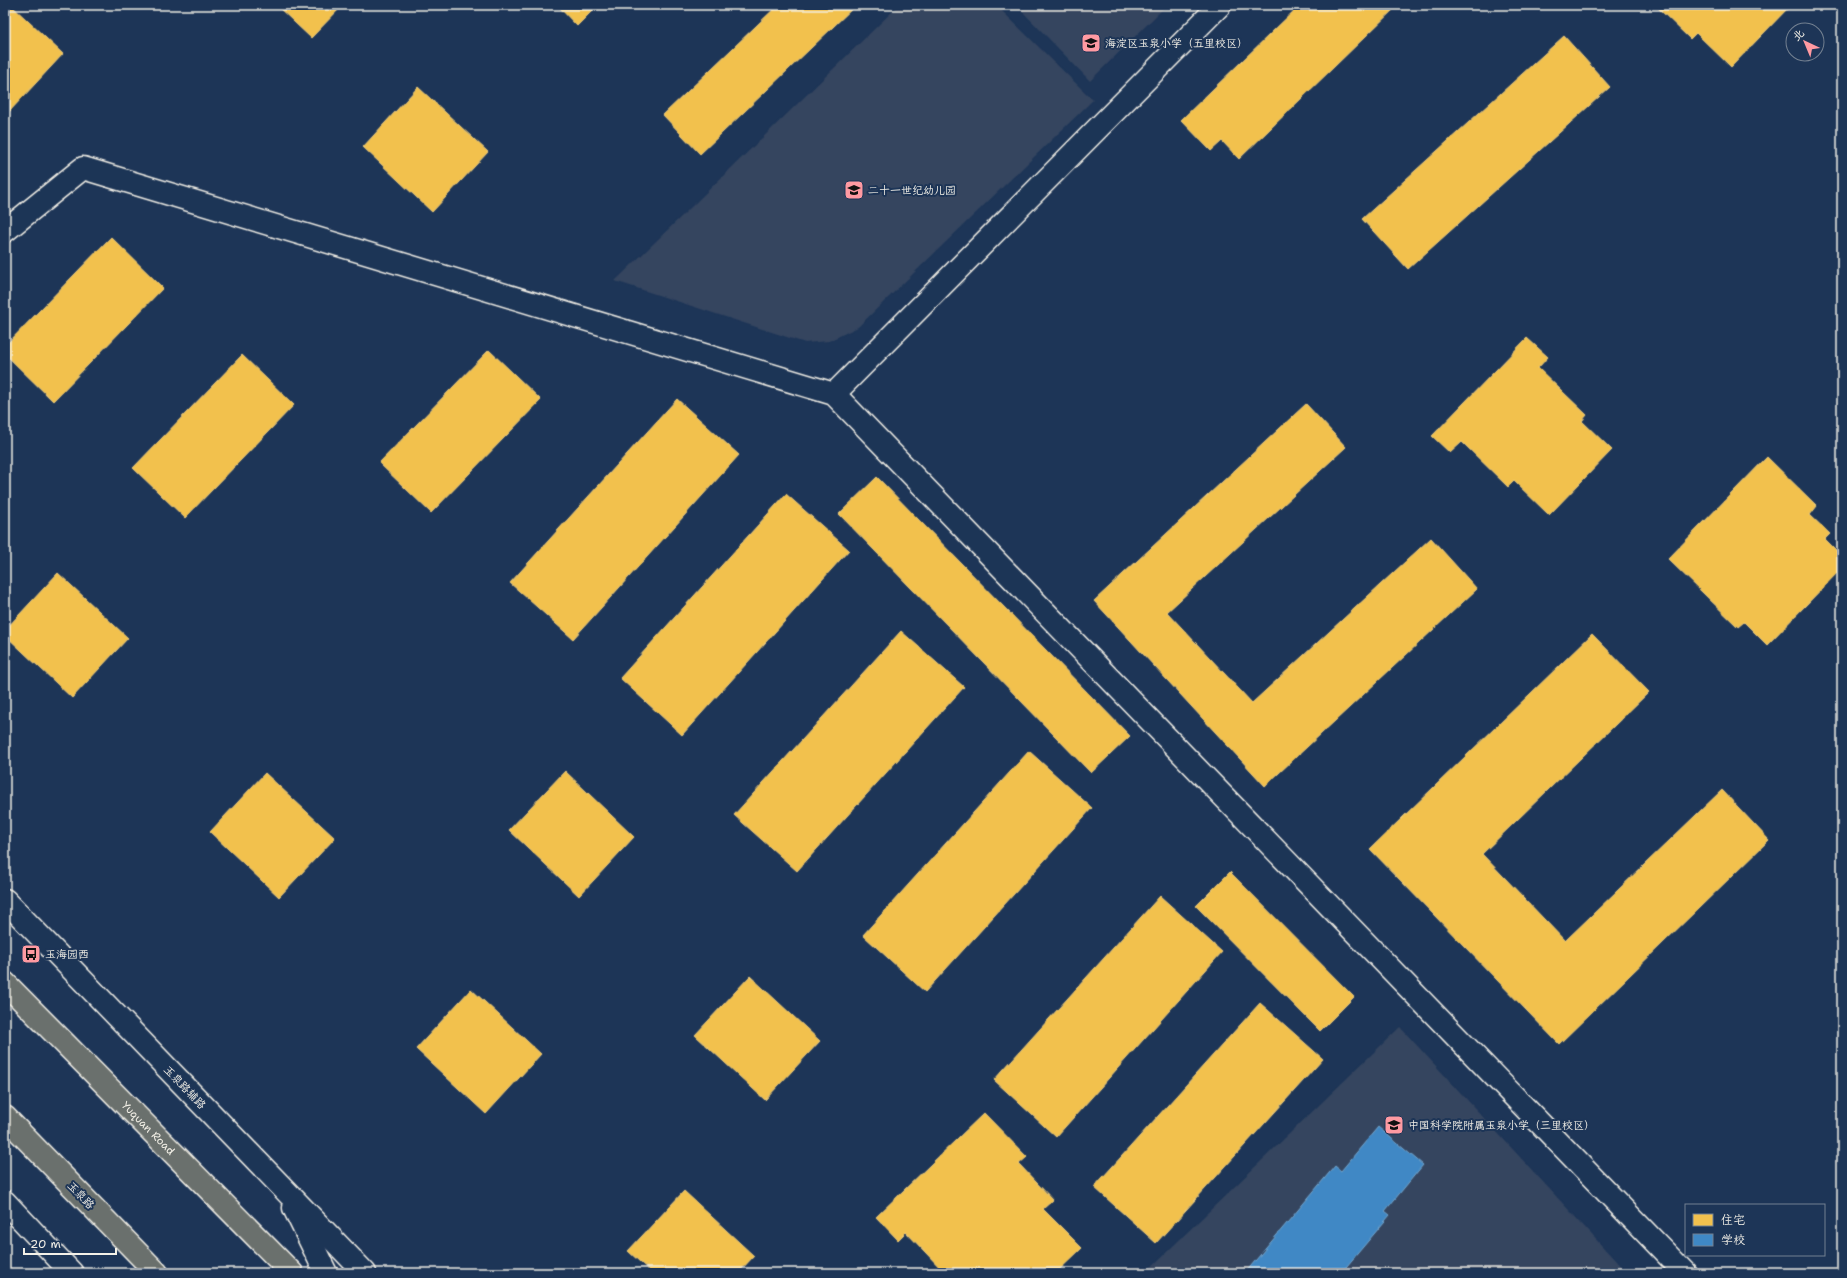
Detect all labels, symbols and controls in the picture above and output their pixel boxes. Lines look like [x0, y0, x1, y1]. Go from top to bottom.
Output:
north arrow [1785, 22, 1825, 62]
text: 北 [1789, 26, 1808, 44]
school or university icon: 海淀区玉泉小学（五里校区） [1080, 32, 1102, 54]
place label: 海淀区玉泉小学（五里校区） [1105, 36, 1248, 51]
school or university icon: 二十一世纪幼儿园 [843, 179, 865, 201]
place label: 二十一世纪幼儿园 [868, 183, 956, 198]
bus stop icon: 玉海园西 [20, 943, 42, 965]
place label: 玉海园西 [45, 947, 89, 962]
street label: 玉泉路辅路 [160, 1062, 209, 1112]
street label: Yuquan Road [118, 1098, 178, 1158]
school or university icon: 中国科学院附属玉泉小学（三里校区） [1383, 1114, 1405, 1136]
place label: 中国科学院附属玉泉小学（三里校区） [1408, 1118, 1595, 1133]
street label: 玉泉路 [64, 1178, 97, 1212]
legend [1685, 1204, 1825, 1256]
text: 住宅 [1721, 1212, 1745, 1228]
scale bar [24, 1230, 116, 1256]
text: 学校 [1721, 1232, 1745, 1248]
text: 20 m [30, 1236, 61, 1252]

